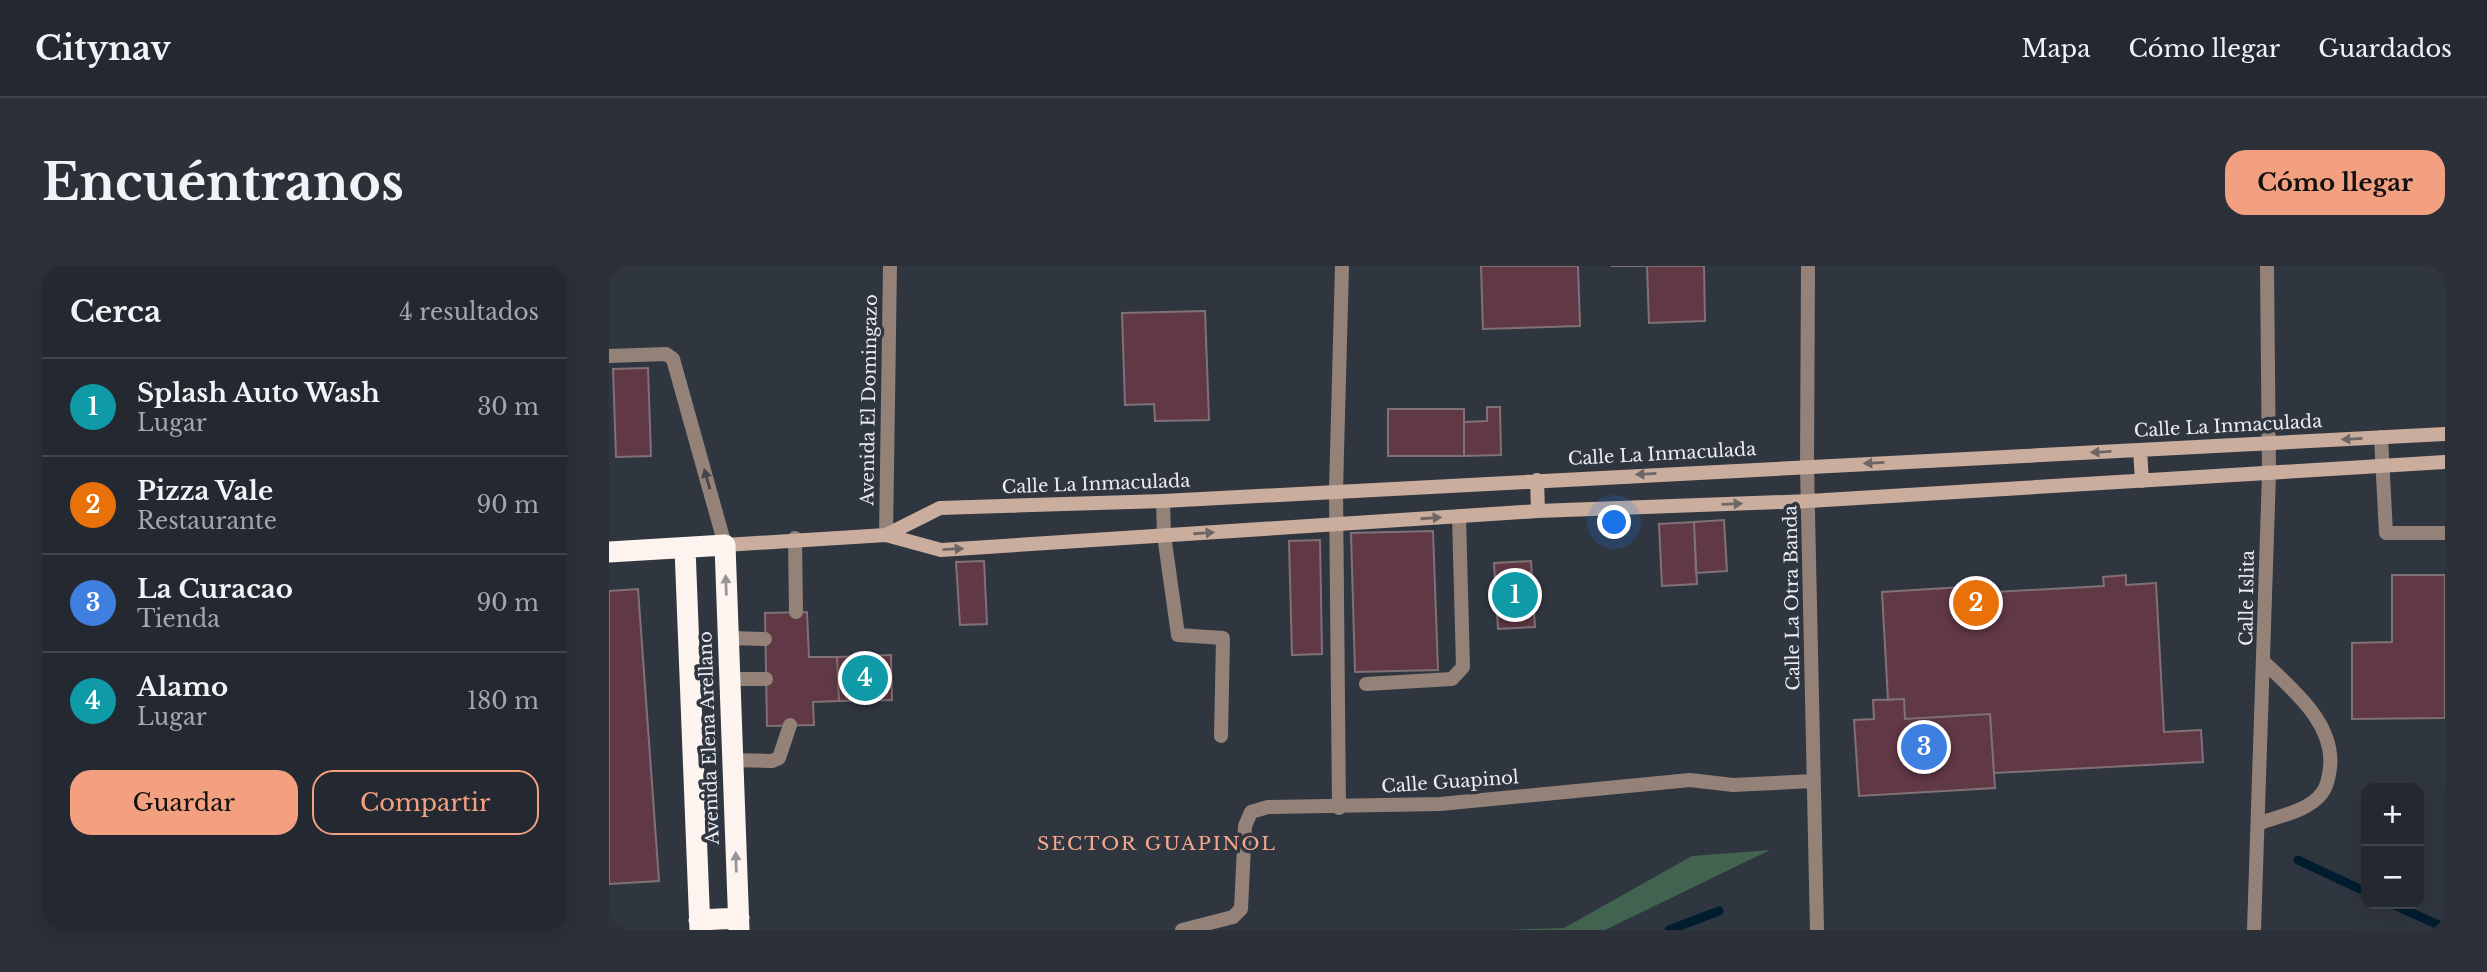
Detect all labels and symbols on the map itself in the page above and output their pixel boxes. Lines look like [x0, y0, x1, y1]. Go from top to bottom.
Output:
street label: Avenida El Domingazo [856, 294, 882, 507]
street label: Calle La Inmaculada [2133, 410, 2323, 442]
one-way arrow [2341, 434, 2363, 445]
street label: Calle La Inmaculada [1567, 438, 1757, 470]
one-way arrow [2090, 447, 2112, 458]
one-way arrow [1862, 458, 1884, 469]
one-way arrow [701, 468, 711, 489]
one-way arrow [1635, 469, 1657, 480]
street label: Calle La Inmaculada [1001, 470, 1191, 498]
one-way arrow [1721, 498, 1743, 509]
your location [1597, 505, 1631, 539]
street label: Calle La Otra Banda [1779, 505, 1805, 691]
one-way arrow [1420, 512, 1442, 523]
one-way arrow [1193, 527, 1215, 538]
one-way arrow [942, 543, 964, 554]
street label: Calle Islita [2235, 550, 2259, 646]
pin: 1 [1492, 569, 1538, 621]
one-way arrow [721, 574, 732, 596]
pin: 2 [1953, 577, 1999, 629]
street label: Avenida Elena Arellano [694, 631, 724, 846]
pin: 4 [842, 652, 888, 704]
pin: 3 [1901, 721, 1947, 773]
street label: Calle Guapinol [1381, 766, 1520, 798]
district label: SECTOR GUAPINOL [1037, 832, 1277, 855]
one-way arrow [731, 851, 742, 873]

